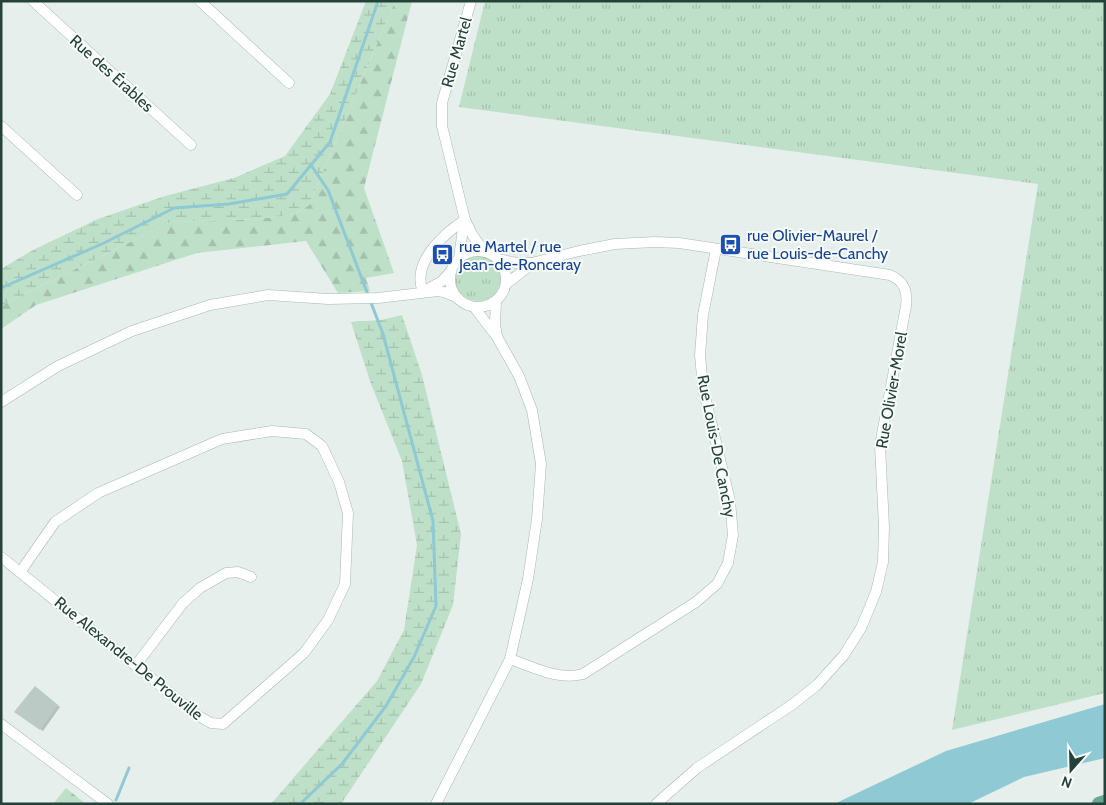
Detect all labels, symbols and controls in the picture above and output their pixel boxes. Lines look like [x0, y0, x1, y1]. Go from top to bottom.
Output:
street label: Rue Martel [437, 14, 476, 90]
street label: Rue des Érables [66, 31, 158, 116]
place label: rue Olivier-Maurel / rue Louis-de-Canchy [747, 226, 888, 263]
bus stop icon: rue Olivier-Maurel / rue Louis-de-Canchy [719, 232, 743, 256]
place label: rue Martel / rue Jean-de-Ronceray [458, 237, 581, 274]
bus stop icon: rue Martel / rue Jean-de-Ronceray [431, 243, 455, 267]
street label: Rue Olivier-Morel [872, 330, 911, 450]
street label: Rue Louis-De Canchy [693, 373, 740, 519]
street label: Rue Alexandre-De Prouville [51, 593, 207, 724]
north arrow [1046, 745, 1096, 795]
text: N [1059, 772, 1074, 792]

